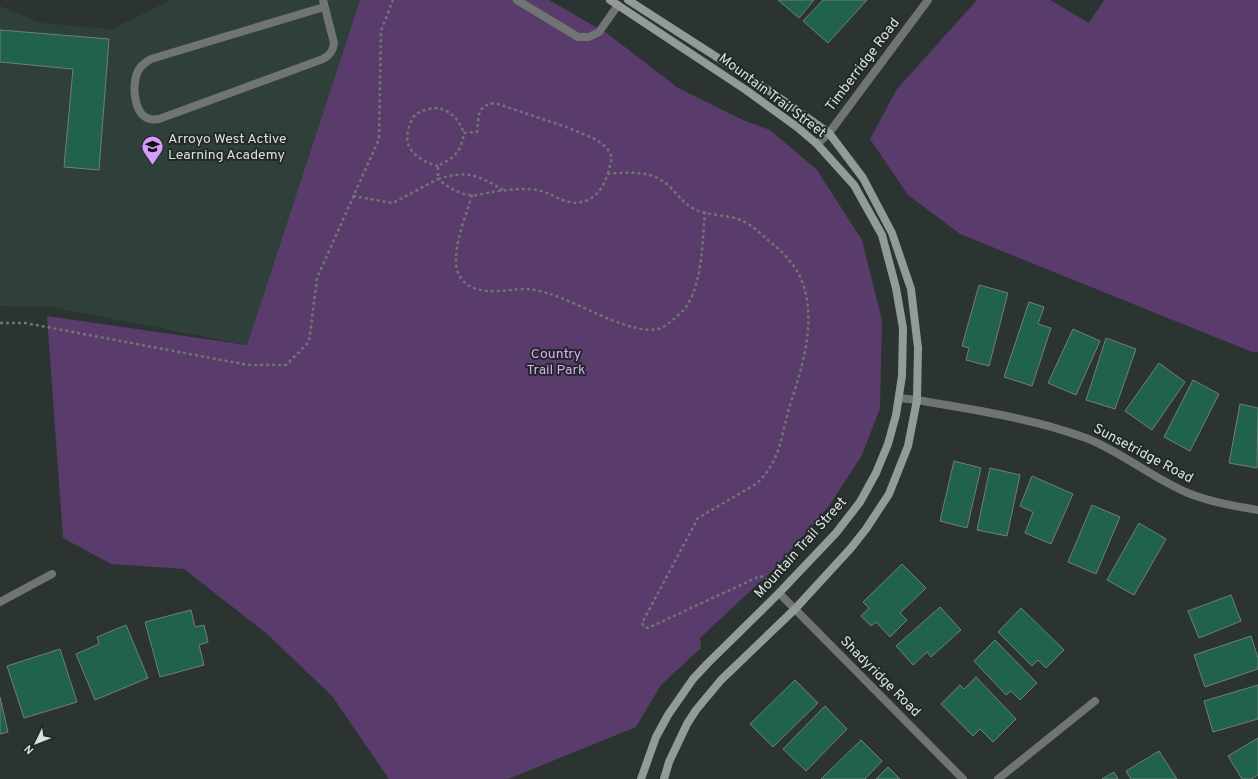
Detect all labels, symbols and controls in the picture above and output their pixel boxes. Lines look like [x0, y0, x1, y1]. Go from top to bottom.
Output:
street label: Timberridge Road [822, 15, 904, 115]
street label: Mountain Trail Street [715, 50, 829, 142]
place label: Arroyo West Active Learning Academy [168, 131, 287, 164]
school or university icon: Arroyo West Active Learning Academy [140, 134, 166, 167]
park label: Country Trail Park [527, 346, 585, 379]
street label: Sunsetridge Road [1090, 421, 1196, 487]
street label: Mountain Trail Street [751, 494, 851, 602]
street label: Shadyridge Road [836, 633, 924, 721]
north arrow [16, 723, 56, 763]
text: N [22, 741, 37, 757]

